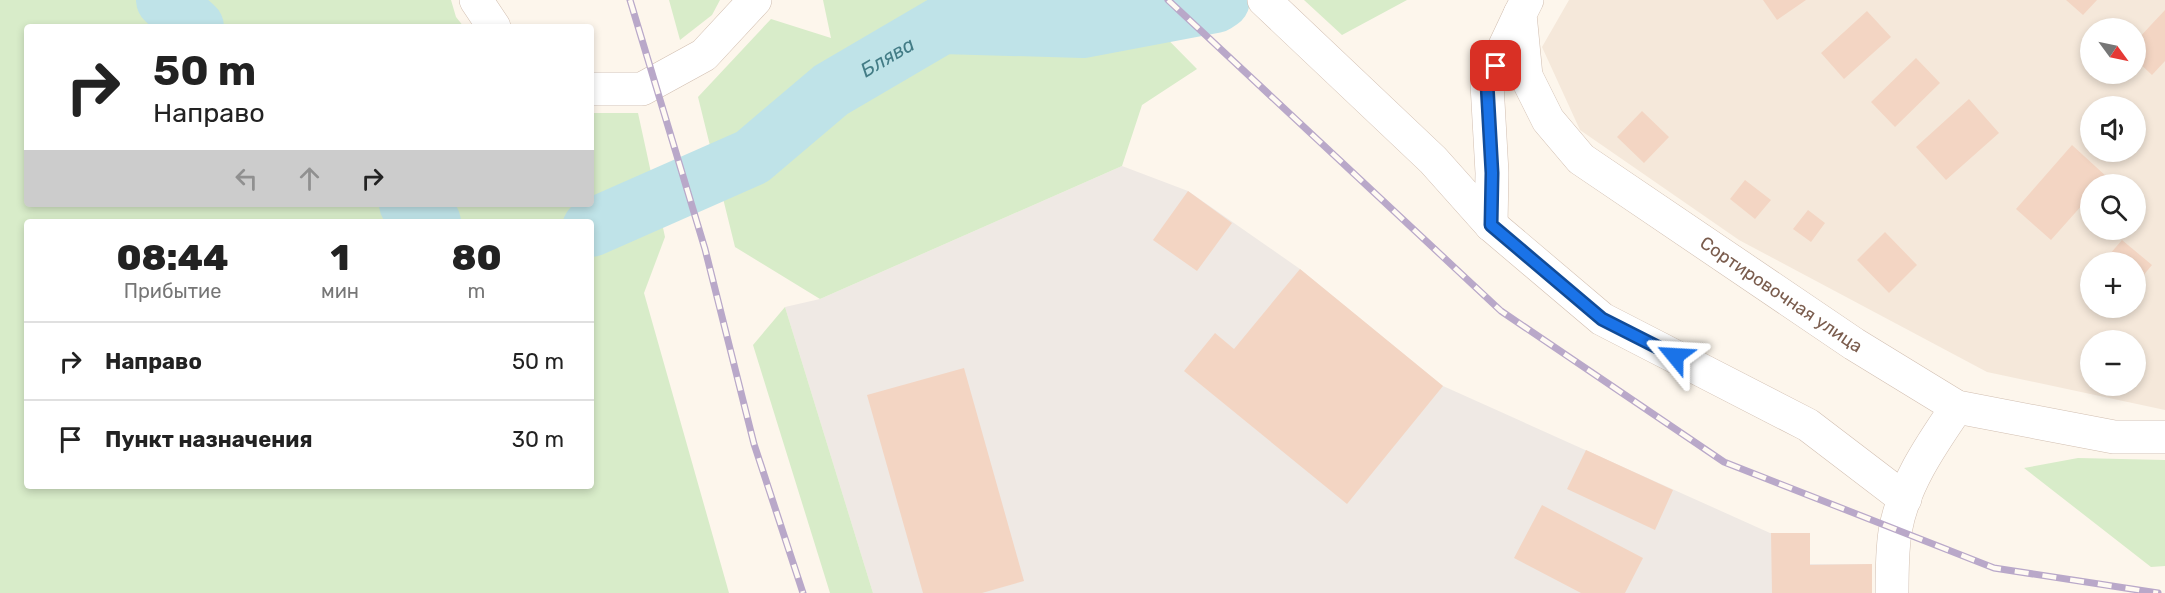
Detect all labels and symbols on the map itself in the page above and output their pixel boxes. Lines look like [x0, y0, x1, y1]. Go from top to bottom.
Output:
north arrow [2080, 18, 2146, 84]
water label: Блява [856, 32, 919, 82]
pin [1470, 40, 1521, 91]
street label: Сортировочная улица [1696, 232, 1866, 357]
position arrow [1643, 324, 1707, 388]

